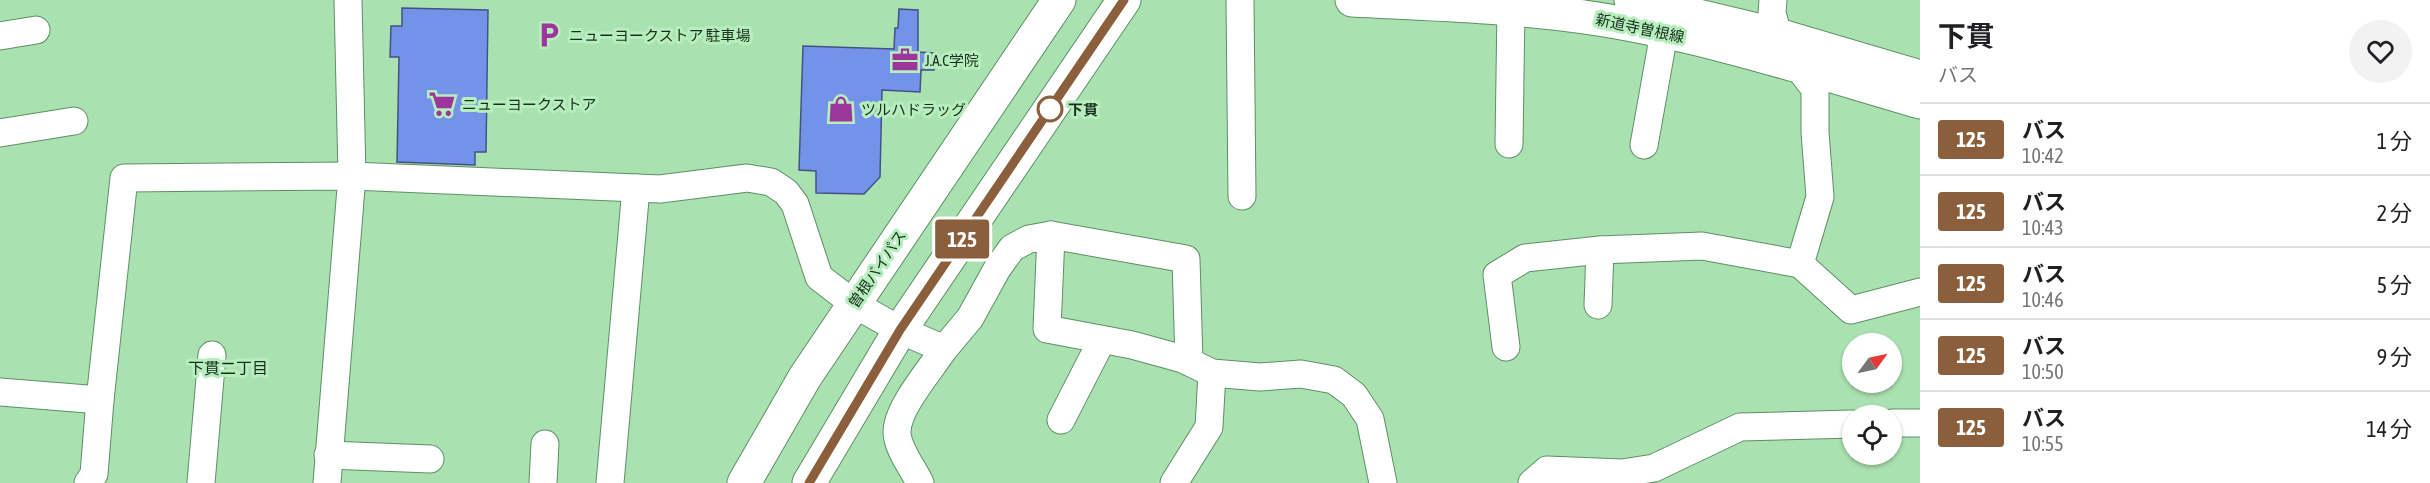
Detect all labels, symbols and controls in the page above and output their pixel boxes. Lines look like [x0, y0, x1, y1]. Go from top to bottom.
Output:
street label: 新道寺曽根線 [1594, 10, 1686, 46]
parking icon: ニューヨークストア 駐車場 [534, 20, 564, 50]
text: 下貫 [1938, 20, 1994, 52]
button: heart [2349, 20, 2412, 83]
place label: ニューヨークストア 駐車場 [569, 27, 751, 44]
office icon: J.A.C学院 [890, 45, 920, 75]
place label: J.A.C学院 [925, 52, 979, 69]
text: バス [1938, 63, 1978, 86]
supermarket icon: ニューヨークストア [427, 89, 457, 119]
shop icon: ツルハドラッグ [826, 94, 856, 124]
place label: ニューヨークストア [462, 96, 597, 113]
marker: 下貫 [1037, 96, 1063, 122]
place label: ツルハドラッグ [861, 101, 966, 118]
place label: 下貫 [1068, 101, 1098, 118]
text: バス [2022, 117, 2066, 143]
text: 125 [1956, 127, 1986, 151]
text: 1 分 [2377, 128, 2412, 154]
text: 10:42 [2022, 144, 2064, 167]
text: バス [2022, 189, 2066, 215]
text: 125 [1956, 199, 1986, 223]
text: 2 分 [2377, 200, 2412, 226]
text: 10:43 [2022, 216, 2064, 239]
line badge: 125 [928, 220, 996, 258]
street label: 曽根バイパス [845, 227, 909, 311]
text: 125 [947, 227, 977, 251]
text: バス [2022, 261, 2066, 287]
text: 125 [1956, 271, 1986, 295]
text: 5 分 [2377, 272, 2412, 298]
text: 10:46 [2022, 288, 2064, 311]
north arrow [1842, 333, 1902, 393]
map controls [1842, 333, 1902, 465]
text: バス [2022, 333, 2066, 359]
text: 125 [1956, 343, 1986, 367]
text: 9 分 [2377, 344, 2412, 370]
district label: 下貫二丁目 [188, 359, 268, 377]
text: 10:50 [2022, 360, 2064, 383]
button: locate [1842, 405, 1902, 465]
text: バス [2022, 405, 2066, 431]
text: 125 [1956, 415, 1986, 439]
text: 14 分 [2366, 416, 2412, 442]
text: 10:55 [2022, 432, 2064, 455]

